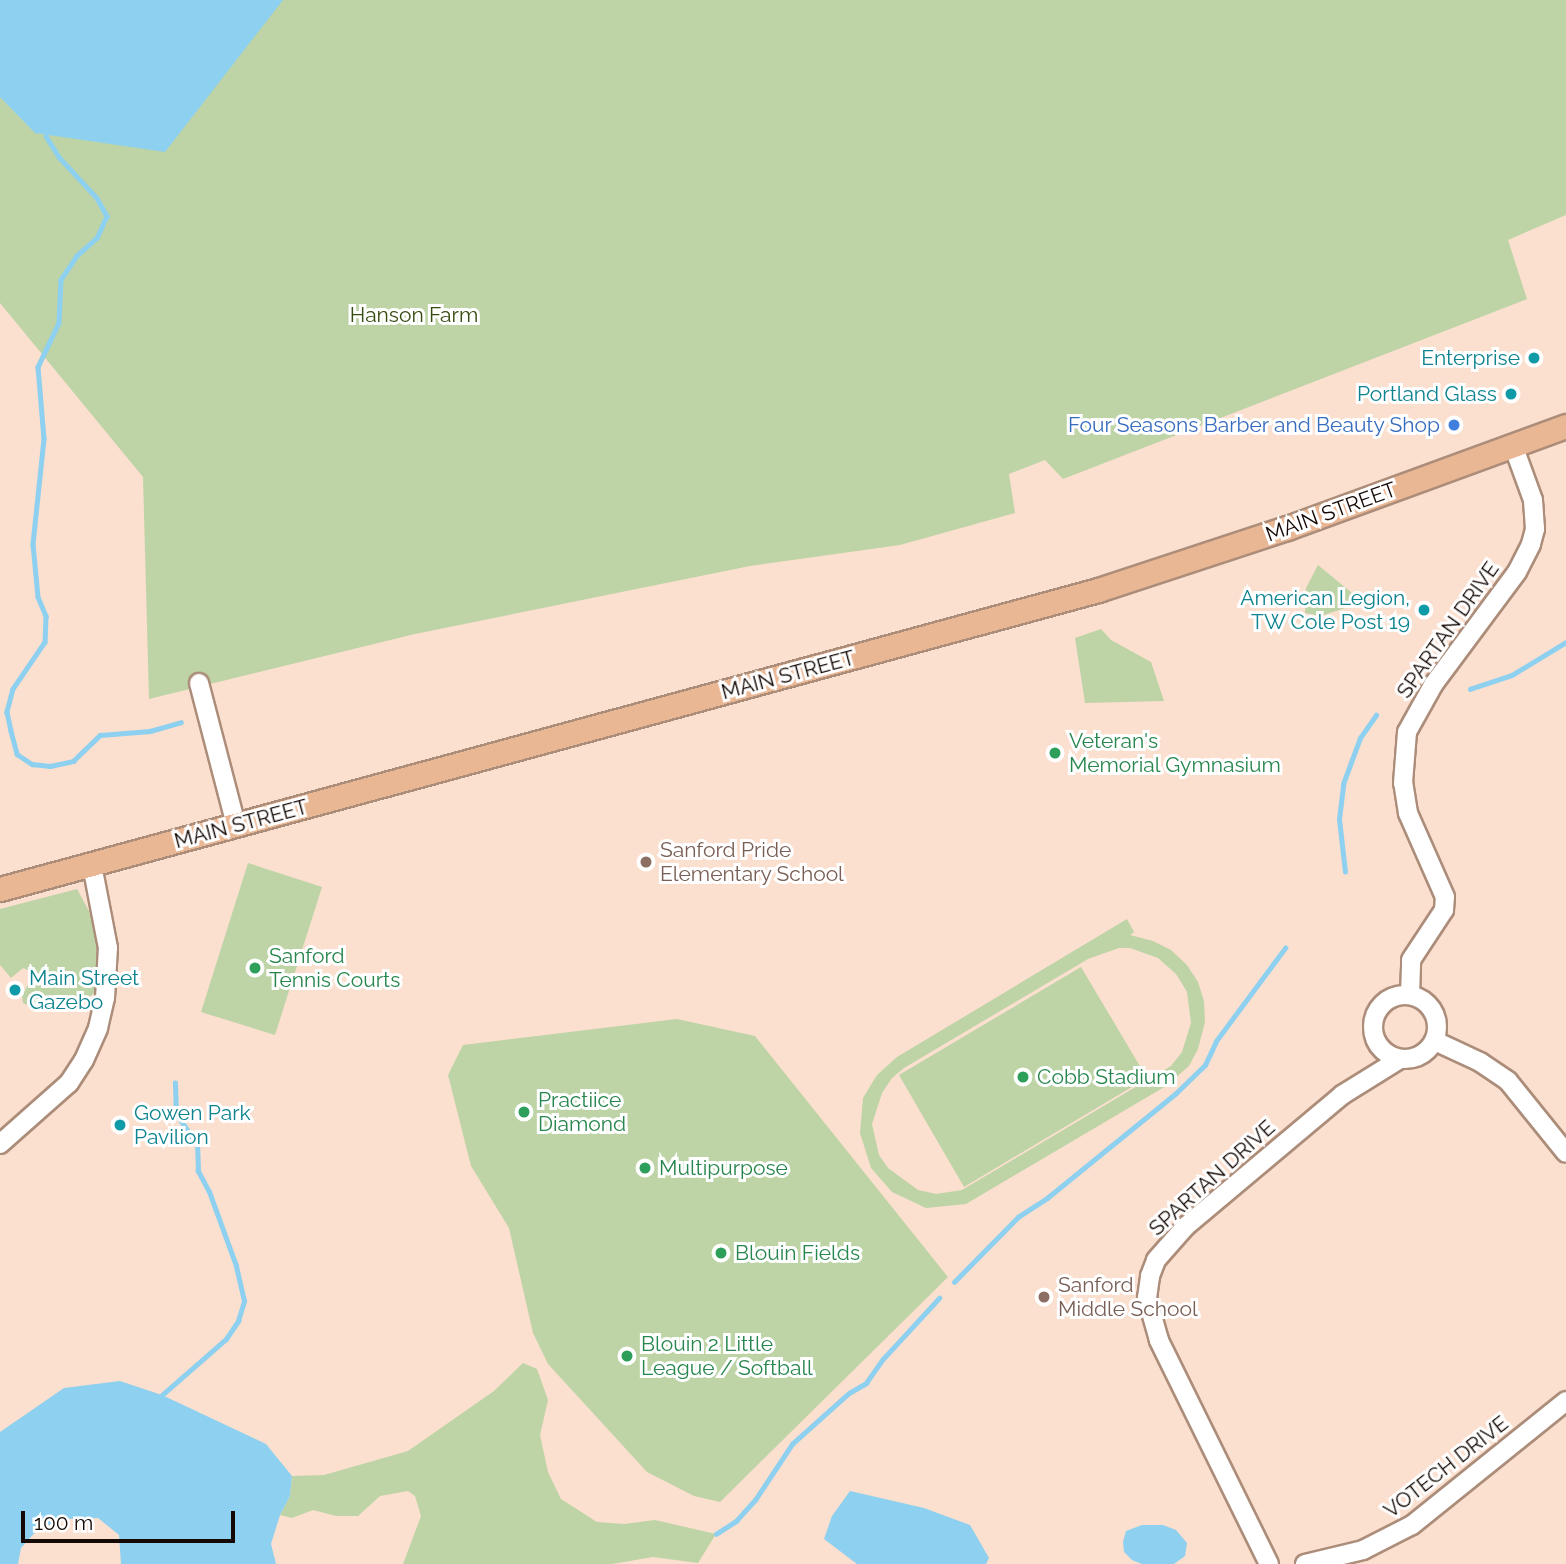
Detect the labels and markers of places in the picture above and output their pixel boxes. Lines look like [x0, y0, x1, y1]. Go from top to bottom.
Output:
place label: Enterprise [1421, 345, 1520, 371]
marker: Enterprise [1526, 350, 1542, 366]
place label: Portland Glass [1357, 381, 1497, 407]
marker: Portland Glass [1503, 386, 1519, 402]
place label: Four Seasons Barber and Beauty Shop [1066, 412, 1440, 438]
marker: Four Seasons Barber and Beauty Shop [1446, 417, 1462, 433]
place label: American Legion, TW Cole Post 19 [1240, 585, 1410, 635]
marker: American Legion, TW Cole Post 19 [1416, 602, 1432, 618]
place label: Veteran's Memorial Gymnasium [1069, 728, 1282, 778]
marker: Veteran's Memorial Gymnasium [1047, 745, 1063, 761]
place label: Sanford Pride Elementary School [660, 837, 844, 887]
marker: Sanford Pride Elementary School [638, 854, 654, 870]
place label: Sanford Tennis Courts [269, 943, 400, 993]
marker: Sanford Tennis Courts [247, 960, 263, 976]
place label: Main Street Gazebo [29, 965, 139, 1015]
marker: Main Street Gazebo [7, 982, 23, 998]
place label: Cobb Stadium [1037, 1064, 1176, 1090]
marker: Cobb Stadium [1015, 1069, 1031, 1085]
place label: Practiice Diamond [538, 1087, 626, 1137]
place label: Gowen Park Pavilion [134, 1100, 251, 1150]
marker: Practiice Diamond [516, 1104, 532, 1120]
marker: Gowen Park Pavilion [112, 1117, 128, 1133]
place label: Multipurpose [659, 1155, 788, 1181]
marker: Multipurpose [637, 1160, 653, 1176]
place label: Blouin Fields [735, 1240, 860, 1266]
marker: Blouin Fields [713, 1245, 729, 1261]
place label: Sanford Middle School [1058, 1272, 1198, 1322]
marker: Sanford Middle School [1036, 1289, 1052, 1305]
place label: Blouin 2 Little League / Softball [641, 1331, 813, 1381]
marker: Blouin 2 Little League / Softball [619, 1348, 635, 1364]

